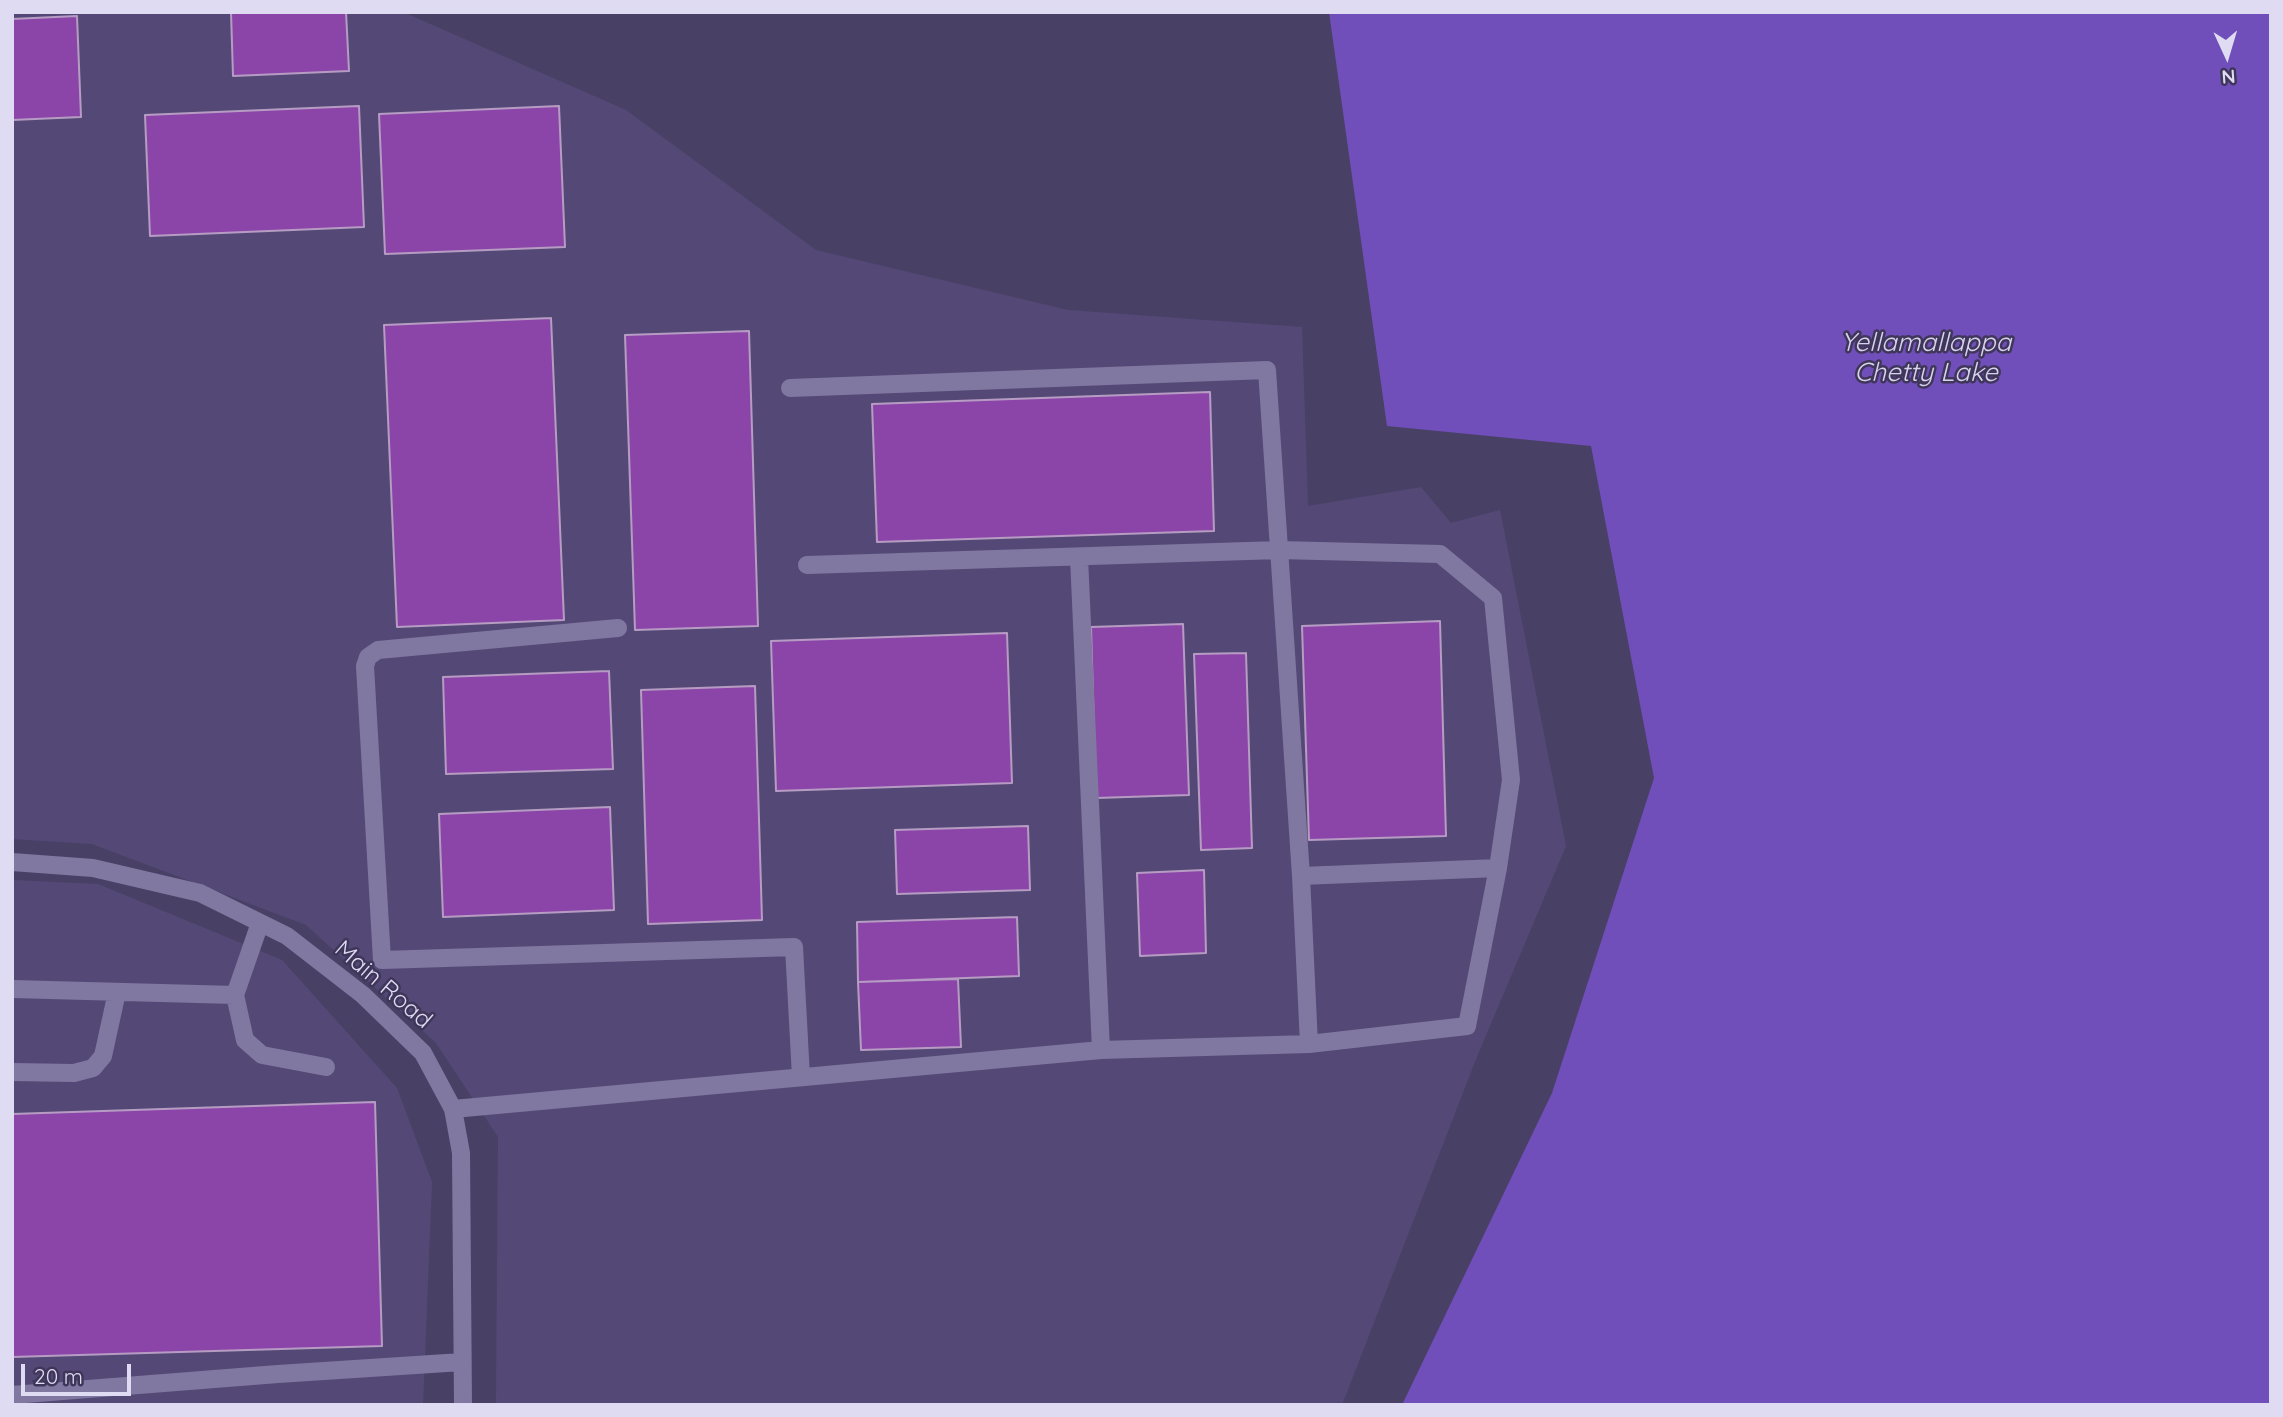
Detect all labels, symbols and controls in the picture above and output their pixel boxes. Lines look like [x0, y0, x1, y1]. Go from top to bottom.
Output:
north arrow [2192, 21, 2262, 91]
text: N [2221, 64, 2236, 89]
water label: Yellamallappa Chetty Lake [1841, 327, 2011, 388]
street label: Main Road [328, 935, 438, 1035]
scale bar [24, 1350, 135, 1394]
text: 20 m [34, 1363, 83, 1389]

